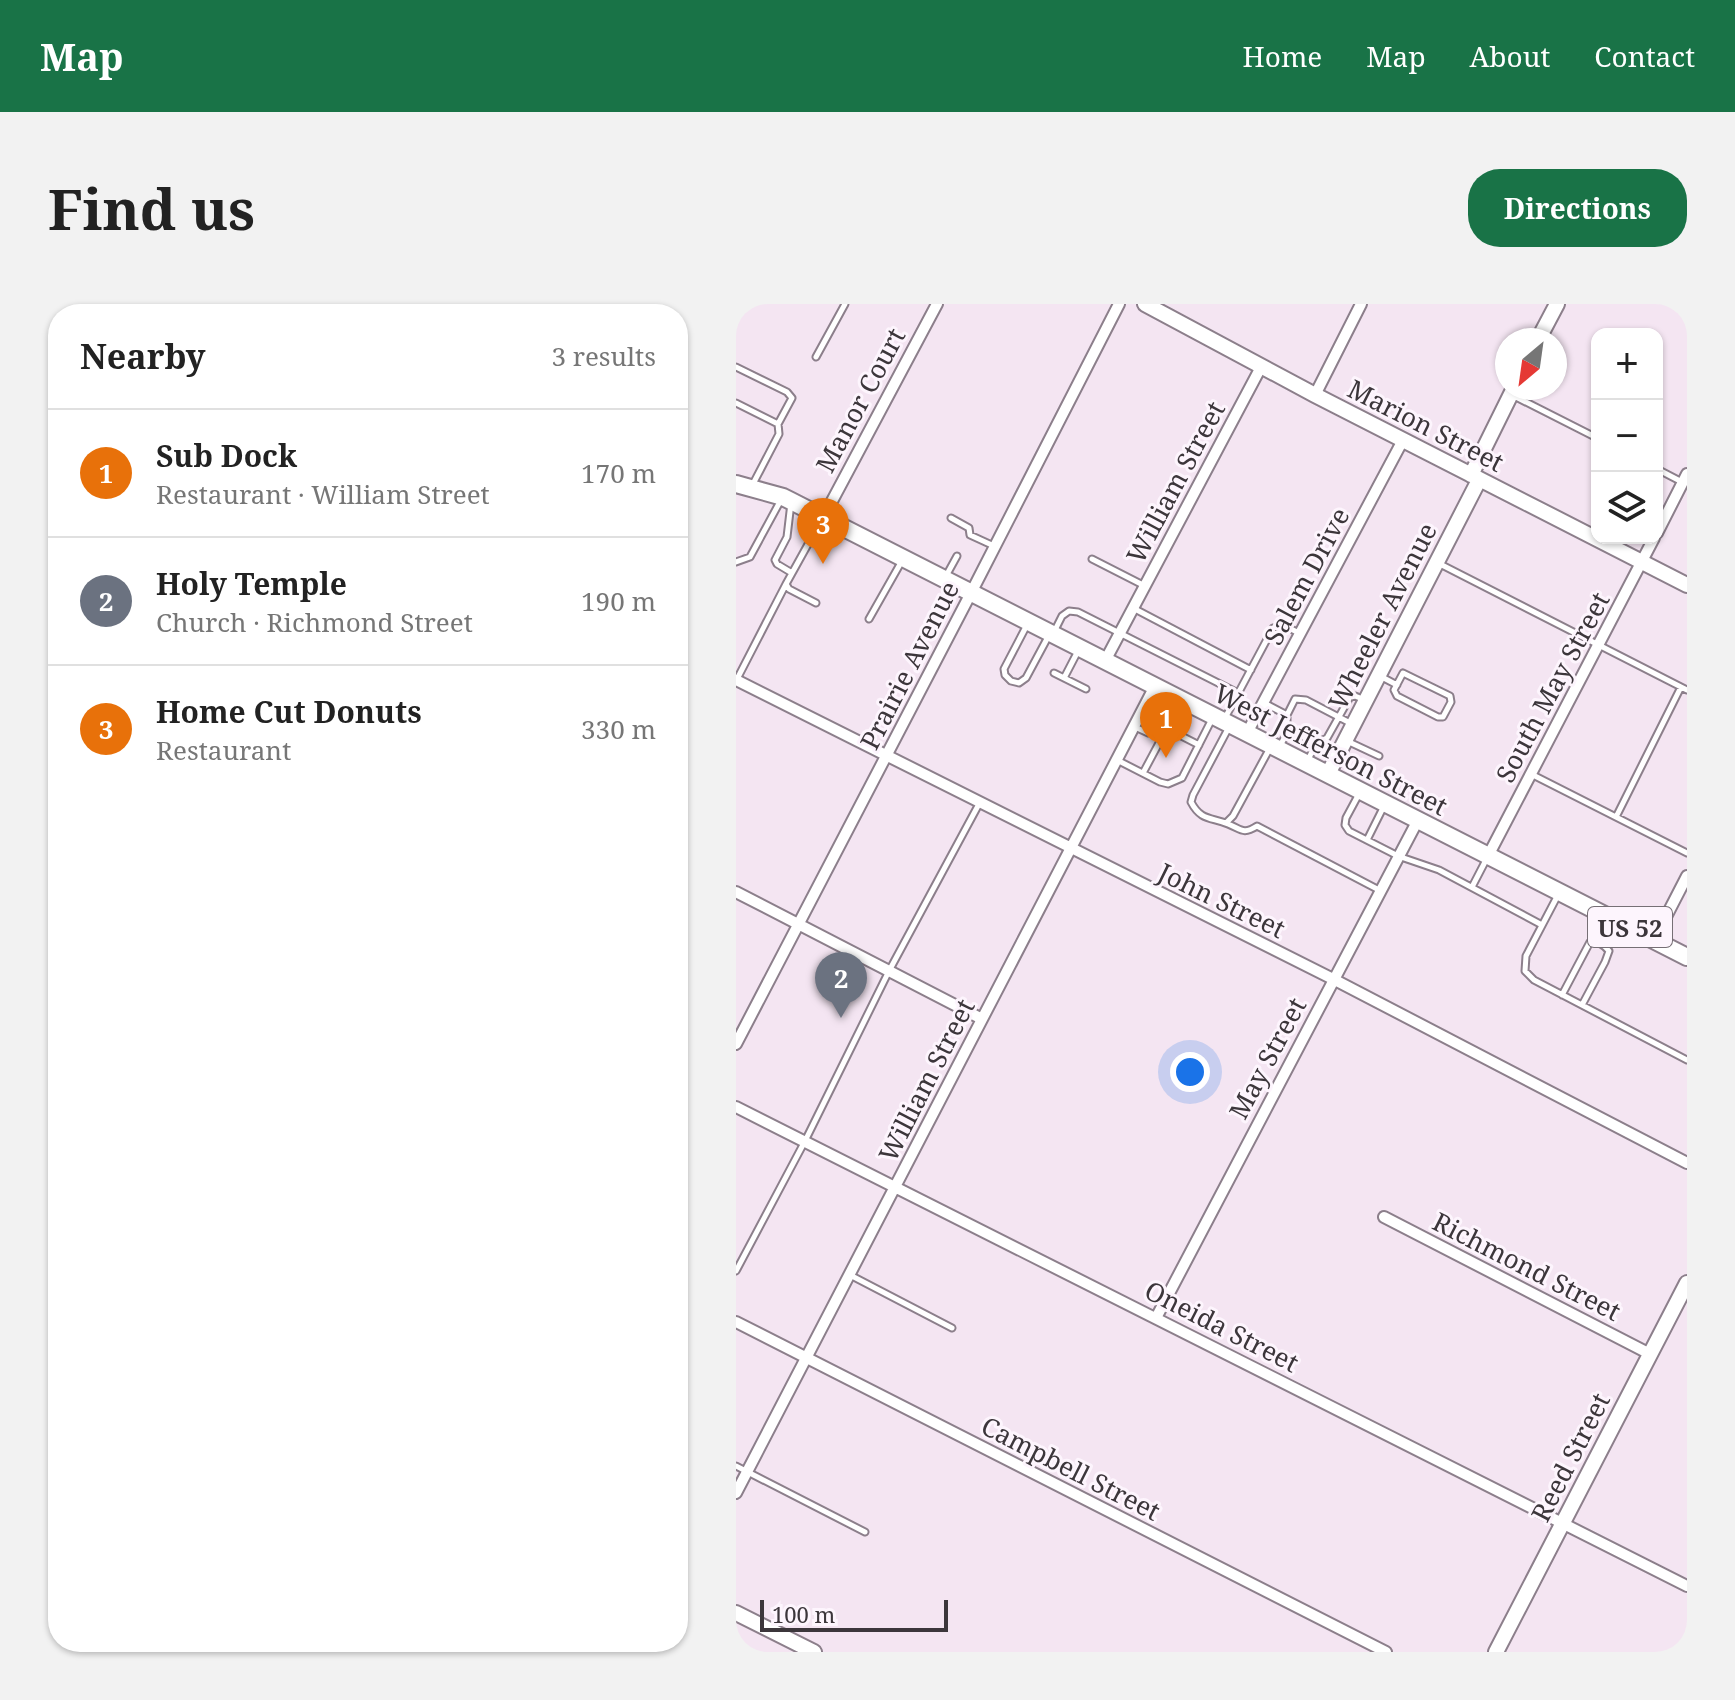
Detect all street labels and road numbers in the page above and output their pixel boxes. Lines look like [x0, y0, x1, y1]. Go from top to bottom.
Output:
street label: Manor Court [807, 321, 913, 479]
street label: Marion Street [1342, 370, 1510, 480]
street label: William Street [1117, 395, 1233, 569]
street label: Salem Drive [1255, 501, 1357, 651]
street label: Wheeler Avenue [1319, 516, 1445, 716]
street label: Prairie Avenue [851, 575, 967, 755]
street label: South May Street [1487, 586, 1617, 788]
street label: West Jefferson Street [1208, 674, 1454, 824]
street label: John Street [1152, 853, 1291, 946]
road number: US 52 [1588, 907, 1672, 947]
street label: May Street [1220, 991, 1314, 1125]
street label: William Street [869, 992, 983, 1168]
street label: Richmond Street [1427, 1203, 1627, 1329]
street label: Oneida Street [1139, 1272, 1305, 1380]
street label: Reed Street [1522, 1386, 1618, 1528]
street label: Campbell Street [975, 1407, 1167, 1529]

